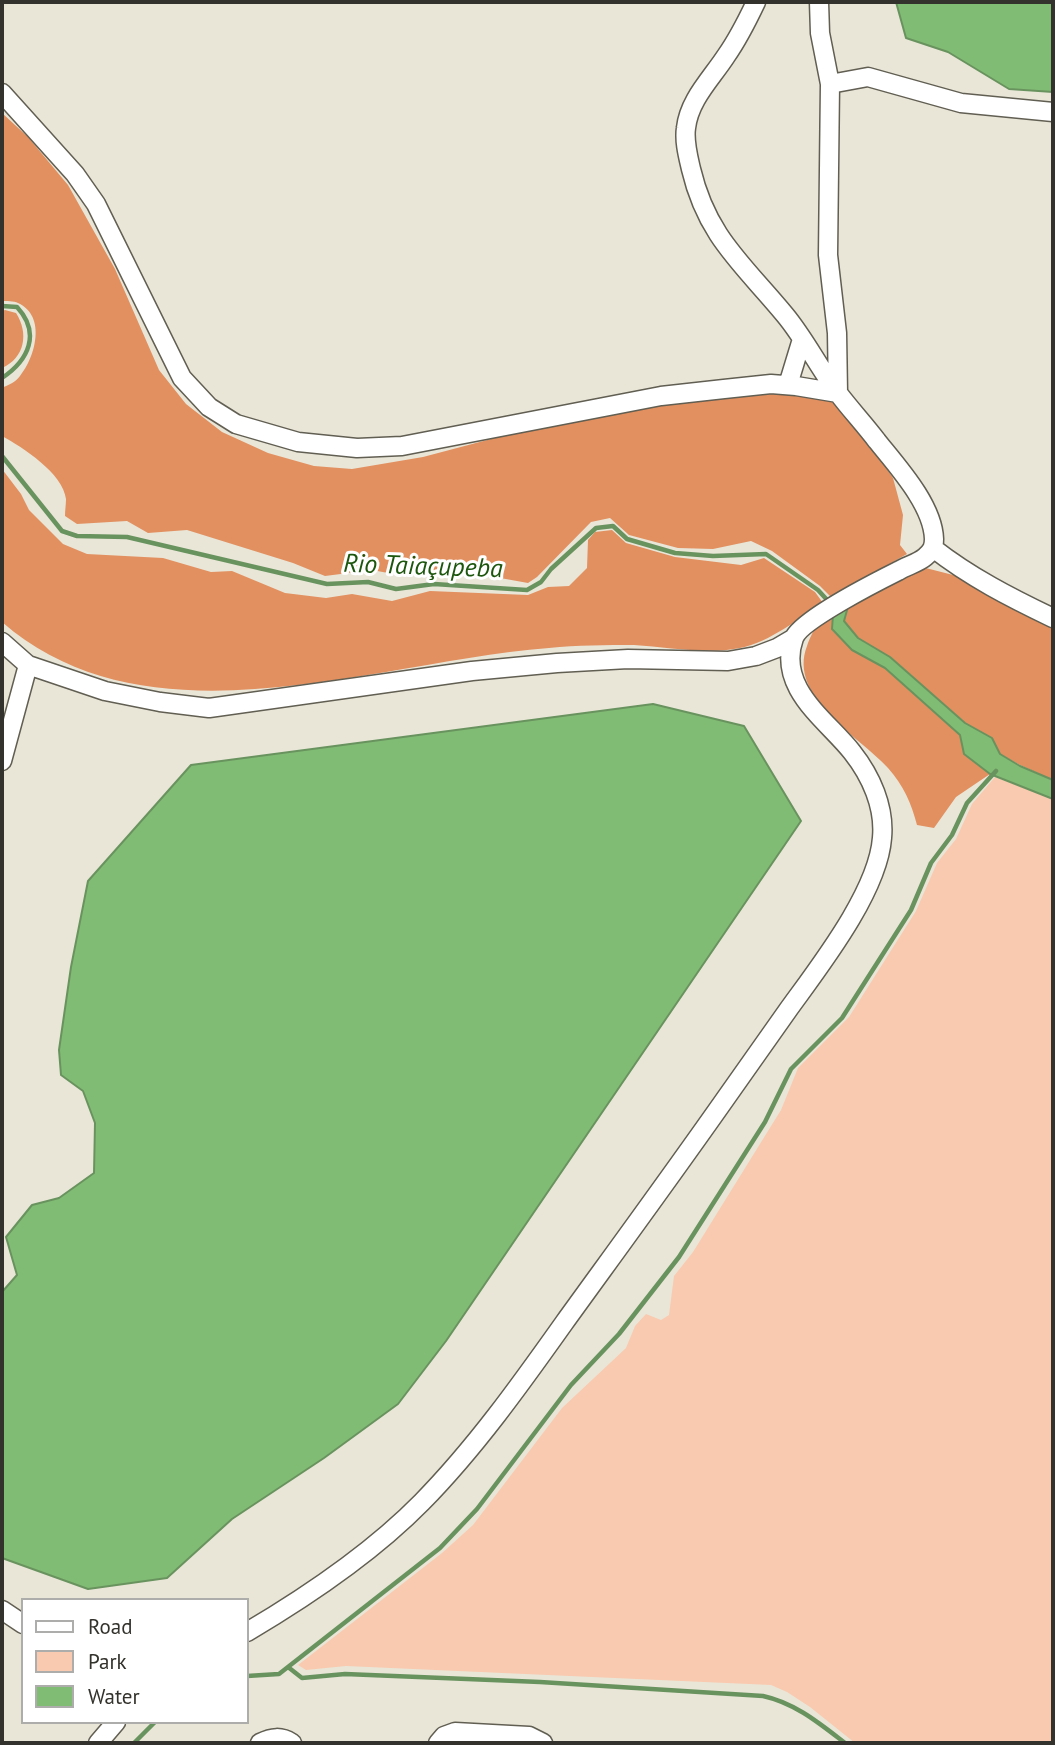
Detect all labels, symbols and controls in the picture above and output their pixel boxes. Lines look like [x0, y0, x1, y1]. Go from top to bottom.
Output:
water label: Rio Taiaçupeba [343, 549, 503, 585]
legend [21, 1598, 248, 1724]
text: Road [88, 1613, 132, 1640]
text: Park [88, 1648, 127, 1675]
text: Water [88, 1683, 140, 1710]

